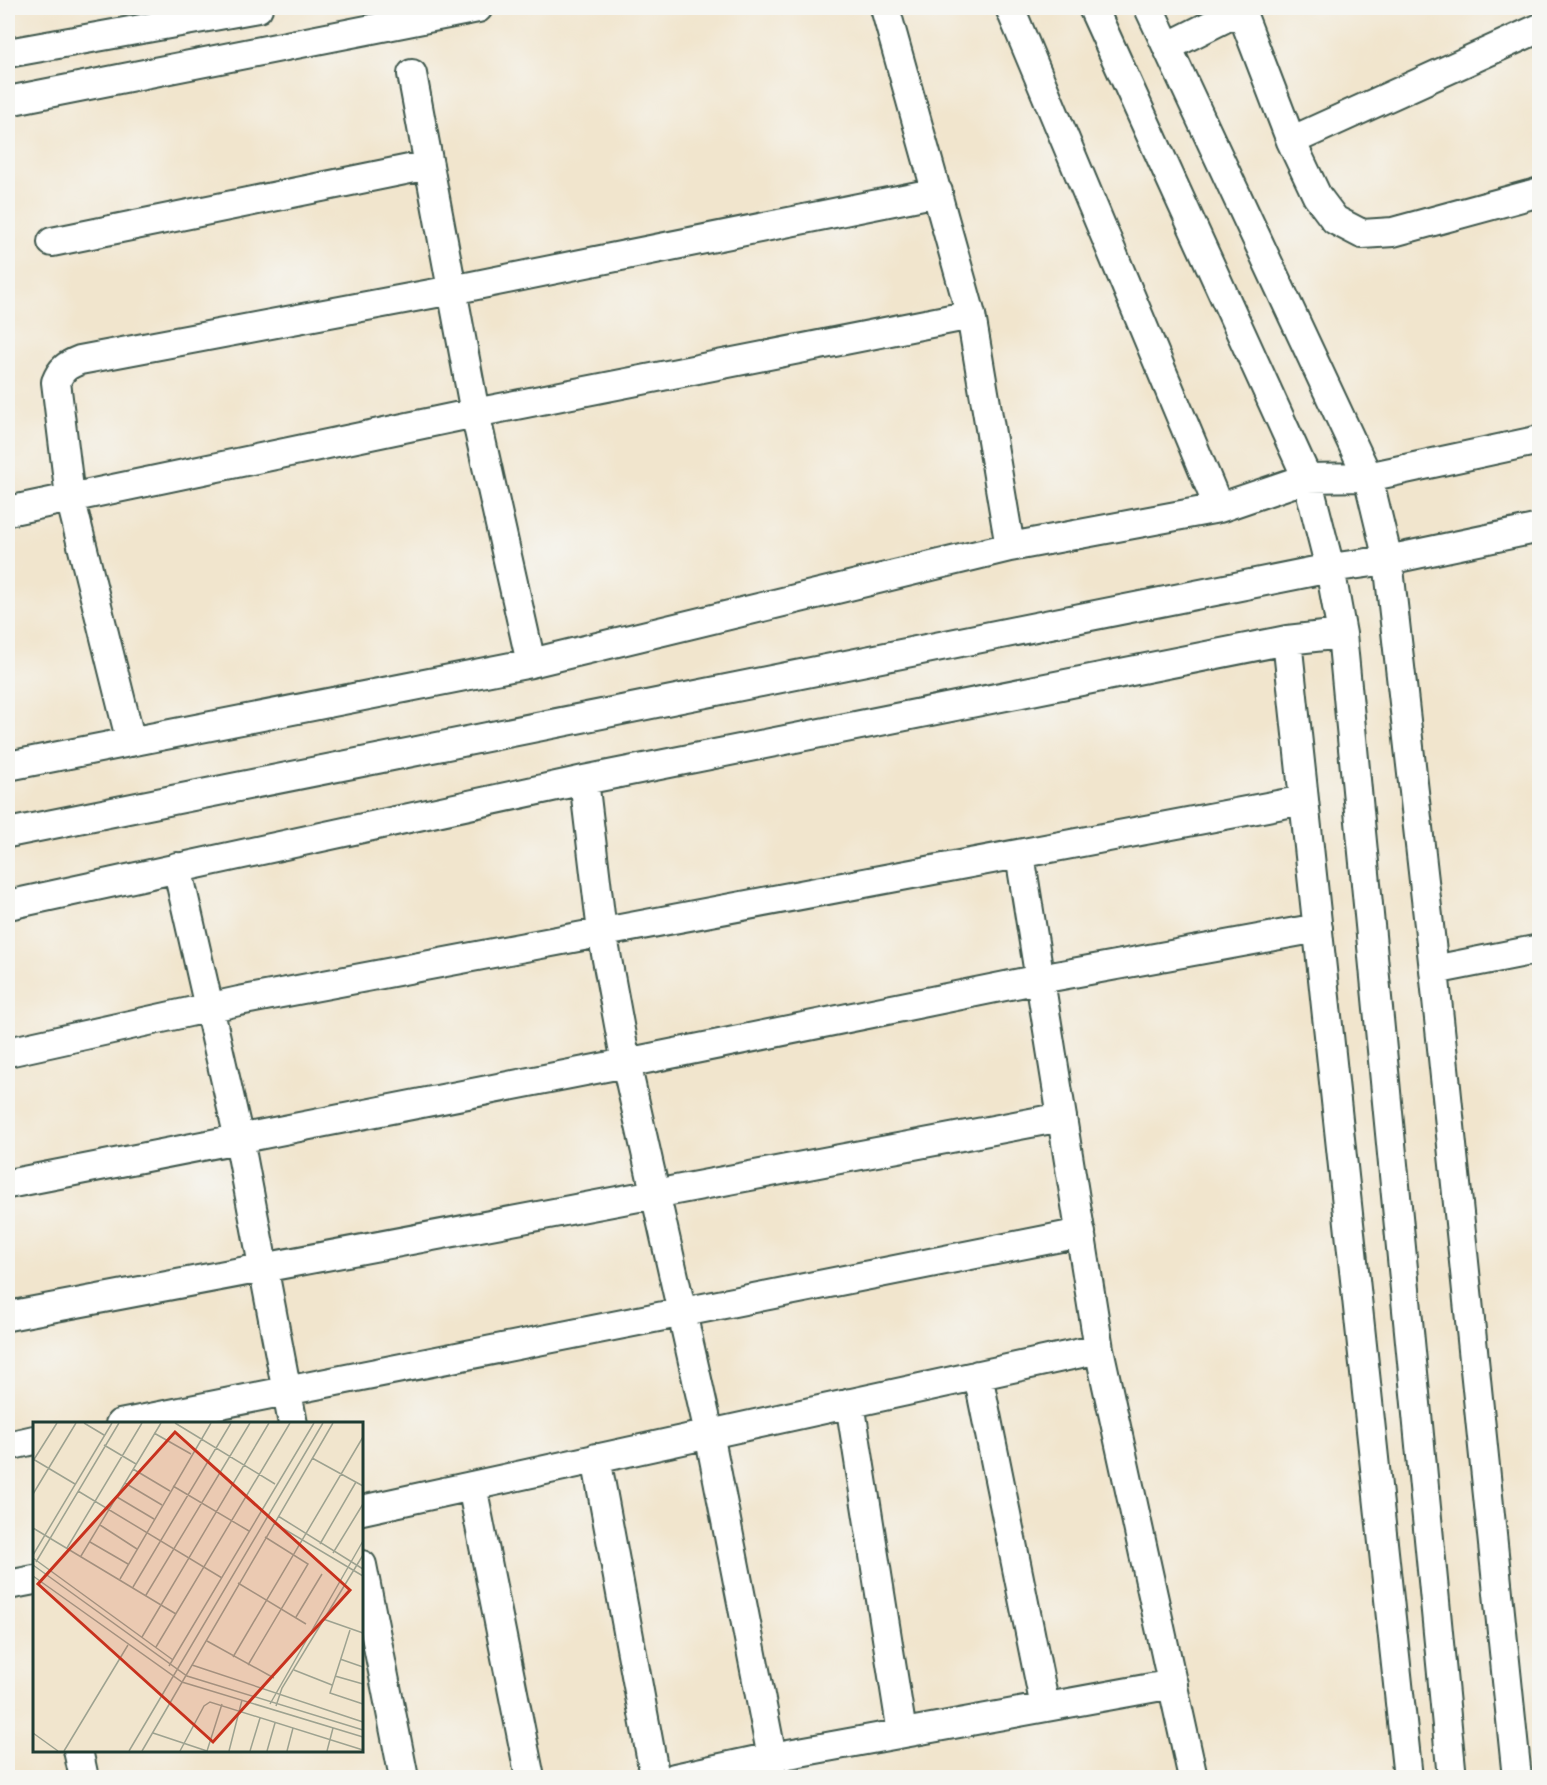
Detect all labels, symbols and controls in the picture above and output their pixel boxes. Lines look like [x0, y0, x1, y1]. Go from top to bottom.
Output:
inset map [33, 1422, 363, 1752]

